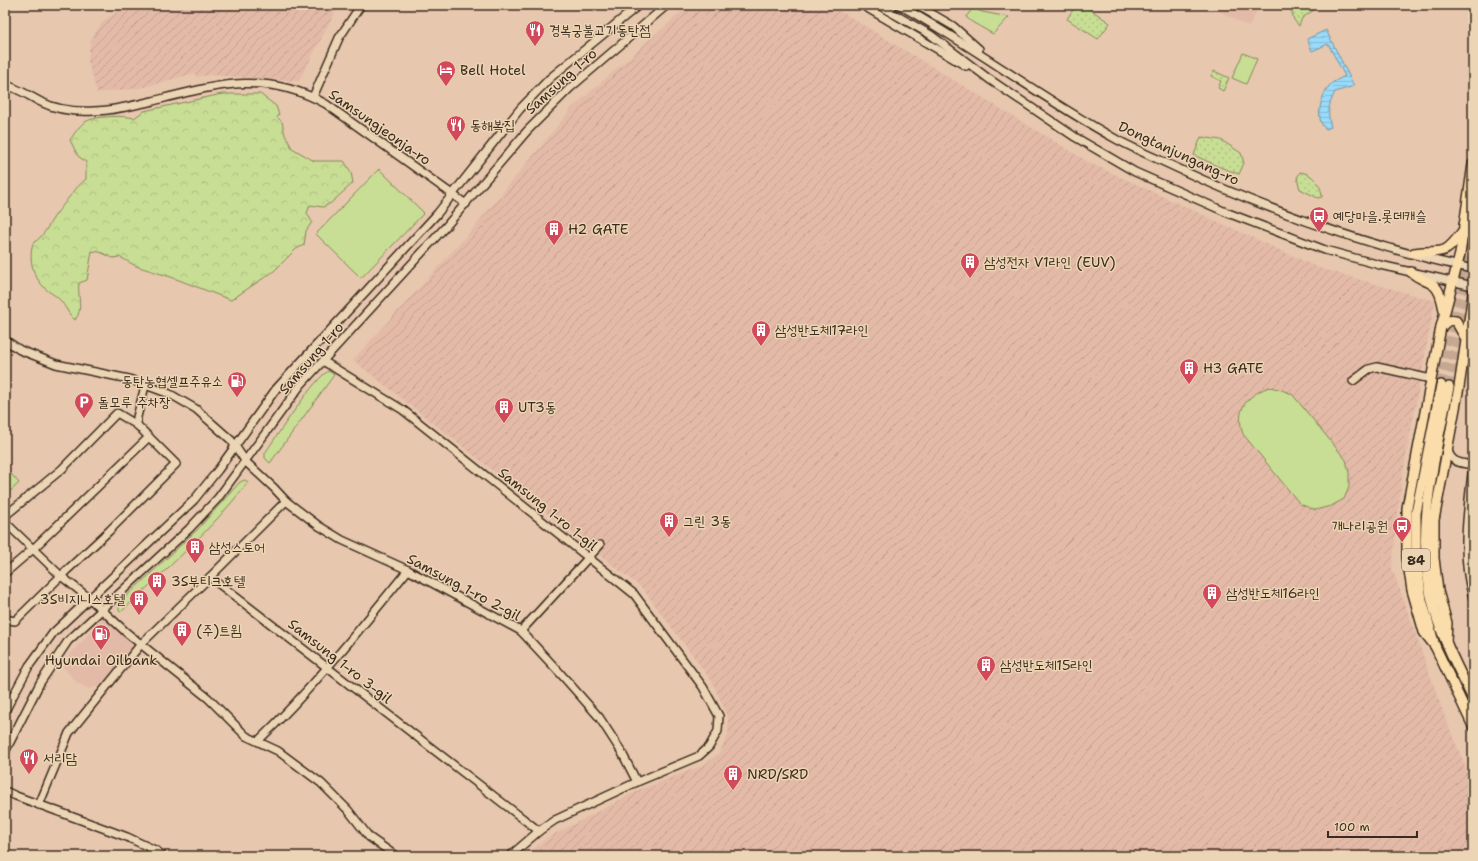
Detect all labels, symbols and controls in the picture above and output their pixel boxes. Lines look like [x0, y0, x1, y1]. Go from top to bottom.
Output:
restaurant icon: 경복궁불고기동탄점 [524, 19, 546, 47]
place label: 경복궁불고기동탄점 [549, 21, 650, 39]
street label: Samsung 1-ro [521, 44, 601, 118]
hotel icon: Bell Hotel [435, 59, 457, 87]
place label: Bell Hotel [460, 61, 526, 79]
street label: Samsungjeonja-ro [325, 85, 435, 169]
restaurant icon: 동해복집 [445, 114, 467, 142]
place label: 동해복집 [470, 116, 515, 134]
street label: Dongtanjungang-ro [1116, 117, 1242, 189]
bus stop icon: 예당마을.롯데캐슬 [1308, 205, 1330, 233]
place label: 예당마을.롯데캐슬 [1333, 207, 1427, 225]
building icon: H2 GATE [543, 218, 565, 246]
place label: H2 GATE [568, 220, 629, 238]
building icon: 삼성전자 V1라인 (EUV) [959, 251, 981, 279]
place label: 삼성전자 V1라인 (EUV) [984, 253, 1115, 271]
street label: Samsung 1-ro [275, 318, 347, 398]
building icon: 삼성반도체17라인 [750, 319, 772, 347]
place label: 삼성반도체17라인 [775, 321, 869, 339]
building icon: H3 GATE [1178, 357, 1200, 385]
place label: H3 GATE [1203, 359, 1264, 377]
fuel station icon: 동탄농협셀프주유소 [226, 370, 248, 398]
place label: 동탄농협셀프주유소 [122, 372, 223, 390]
parking icon: 돌모루 주차장 [73, 391, 95, 419]
place label: 돌모루 주차장 [98, 393, 171, 411]
building icon: UT3동 [493, 396, 515, 424]
place label: UT3동 [518, 398, 556, 416]
street label: Samsung 1-ro 1-gil [495, 463, 602, 555]
building icon: 그린 3동 [658, 510, 680, 538]
place label: 그린 3동 [683, 512, 731, 530]
bus stop icon: 개나리공원 [1391, 515, 1413, 543]
place label: 개나리공원 [1332, 517, 1388, 535]
building icon: 삼성스토어 [184, 536, 206, 564]
place label: 삼성스토어 [209, 538, 265, 556]
street label: Samsung 1-ro 2-gil [404, 549, 525, 625]
road number: 84 [1402, 549, 1430, 571]
building icon: 3S부티크호텔 [146, 570, 168, 598]
place label: 3S부티크호텔 [171, 572, 246, 590]
building icon: 삼성반도체16라인 [1201, 582, 1223, 610]
place label: 삼성반도체16라인 [1226, 584, 1320, 602]
building icon: 3S비지니스호텔 [128, 588, 150, 616]
place label: 3S비지니스호텔 [40, 590, 126, 608]
street label: Samsung 1-ro 3-gil [284, 615, 396, 708]
building icon: (주)트윔 [171, 619, 193, 647]
place label: (주)트윔 [196, 621, 242, 639]
fuel station icon: Hyundai Oilbank [90, 623, 112, 651]
place label: Hyundai Oilbank [45, 651, 157, 669]
building icon: 삼성반도체15라인 [975, 654, 997, 682]
place label: 삼성반도체15라인 [1000, 656, 1093, 674]
restaurant icon: 서리담 [18, 747, 40, 775]
place label: 서리담 [43, 749, 78, 767]
building icon: NRD/SRD [722, 763, 744, 791]
place label: NRD/SRD [747, 765, 808, 783]
scale bar [1328, 813, 1417, 839]
text: 100 m [1334, 819, 1370, 835]

